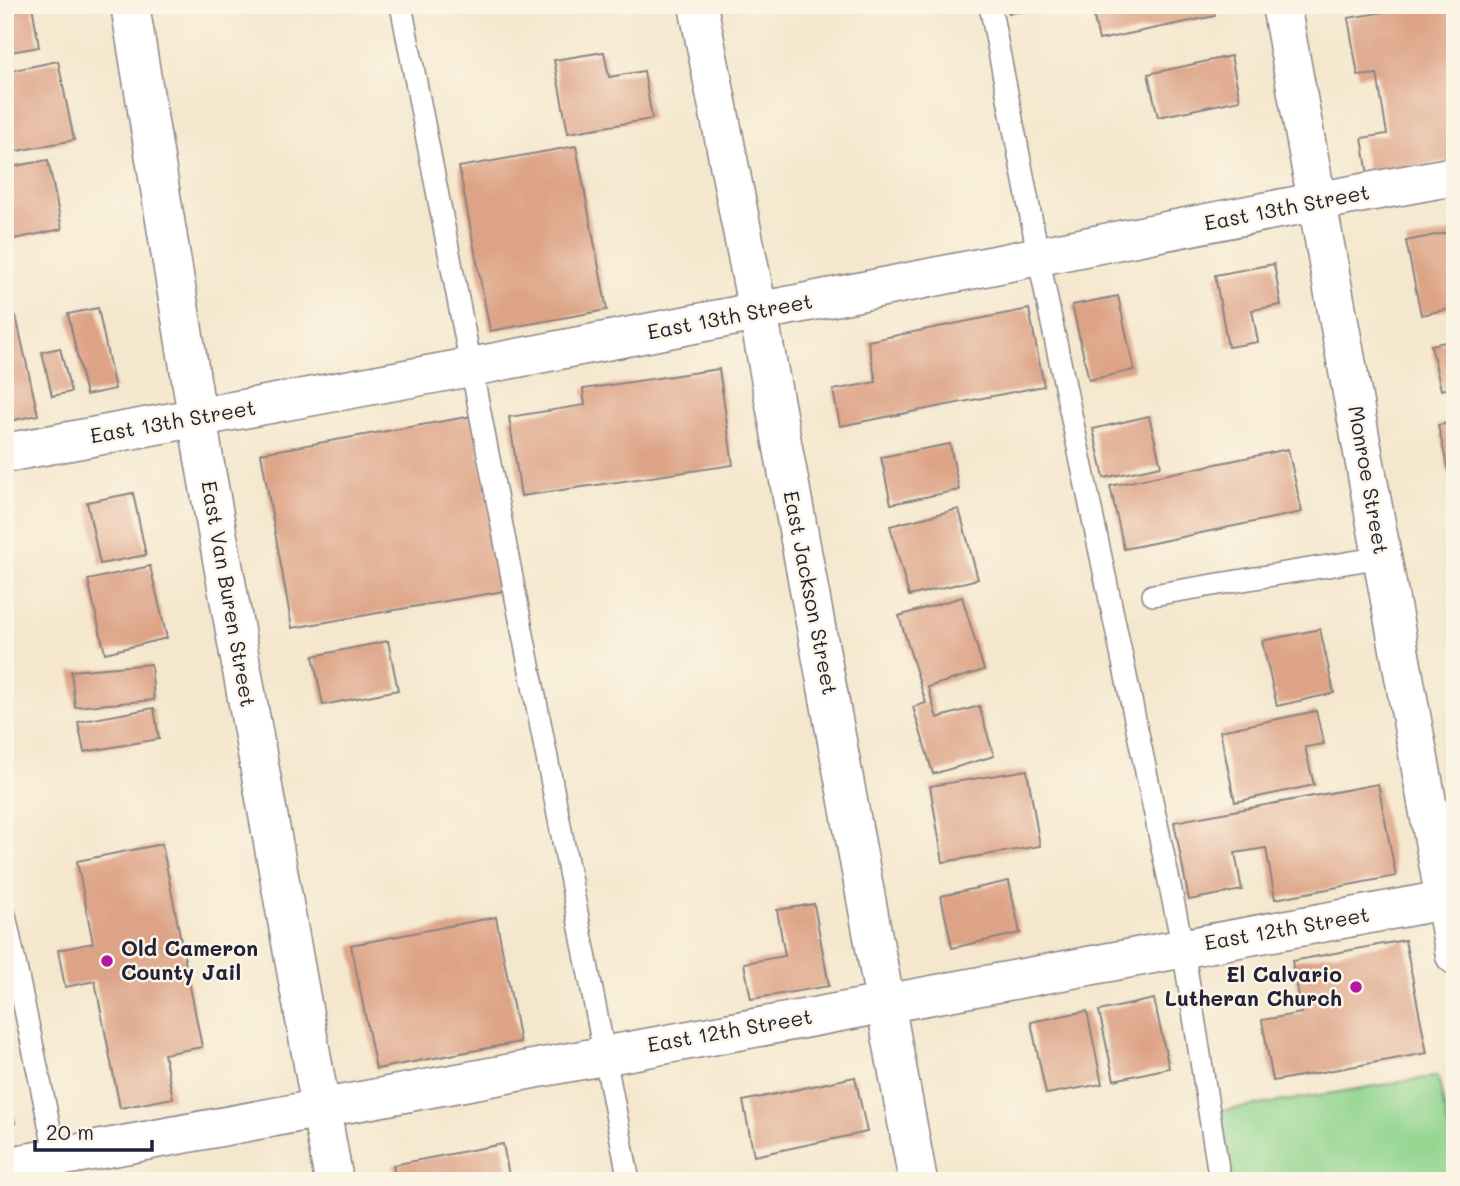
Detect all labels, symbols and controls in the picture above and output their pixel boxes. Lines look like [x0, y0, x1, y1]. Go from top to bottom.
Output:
street label: East 13th Street [1202, 177, 1372, 236]
street label: East 13th Street [645, 286, 815, 345]
street label: East 13th Street [88, 393, 258, 448]
street label: Monroe Street [1343, 403, 1396, 556]
street label: East Van Buren Street [196, 478, 263, 709]
street label: East Jackson Street [778, 488, 844, 697]
street label: East 12th Street [1202, 900, 1371, 955]
place label: Old Cameron County Jail [121, 934, 258, 986]
marker: Old Cameron County Jail [99, 953, 115, 969]
place label: El Calvario Lutheran Church [1165, 960, 1342, 1011]
marker: El Calvario Lutheran Church [1348, 979, 1364, 995]
street label: East 12th Street [645, 1002, 814, 1057]
scale bar [35, 1109, 152, 1153]
text: 20 m [46, 1118, 94, 1145]

